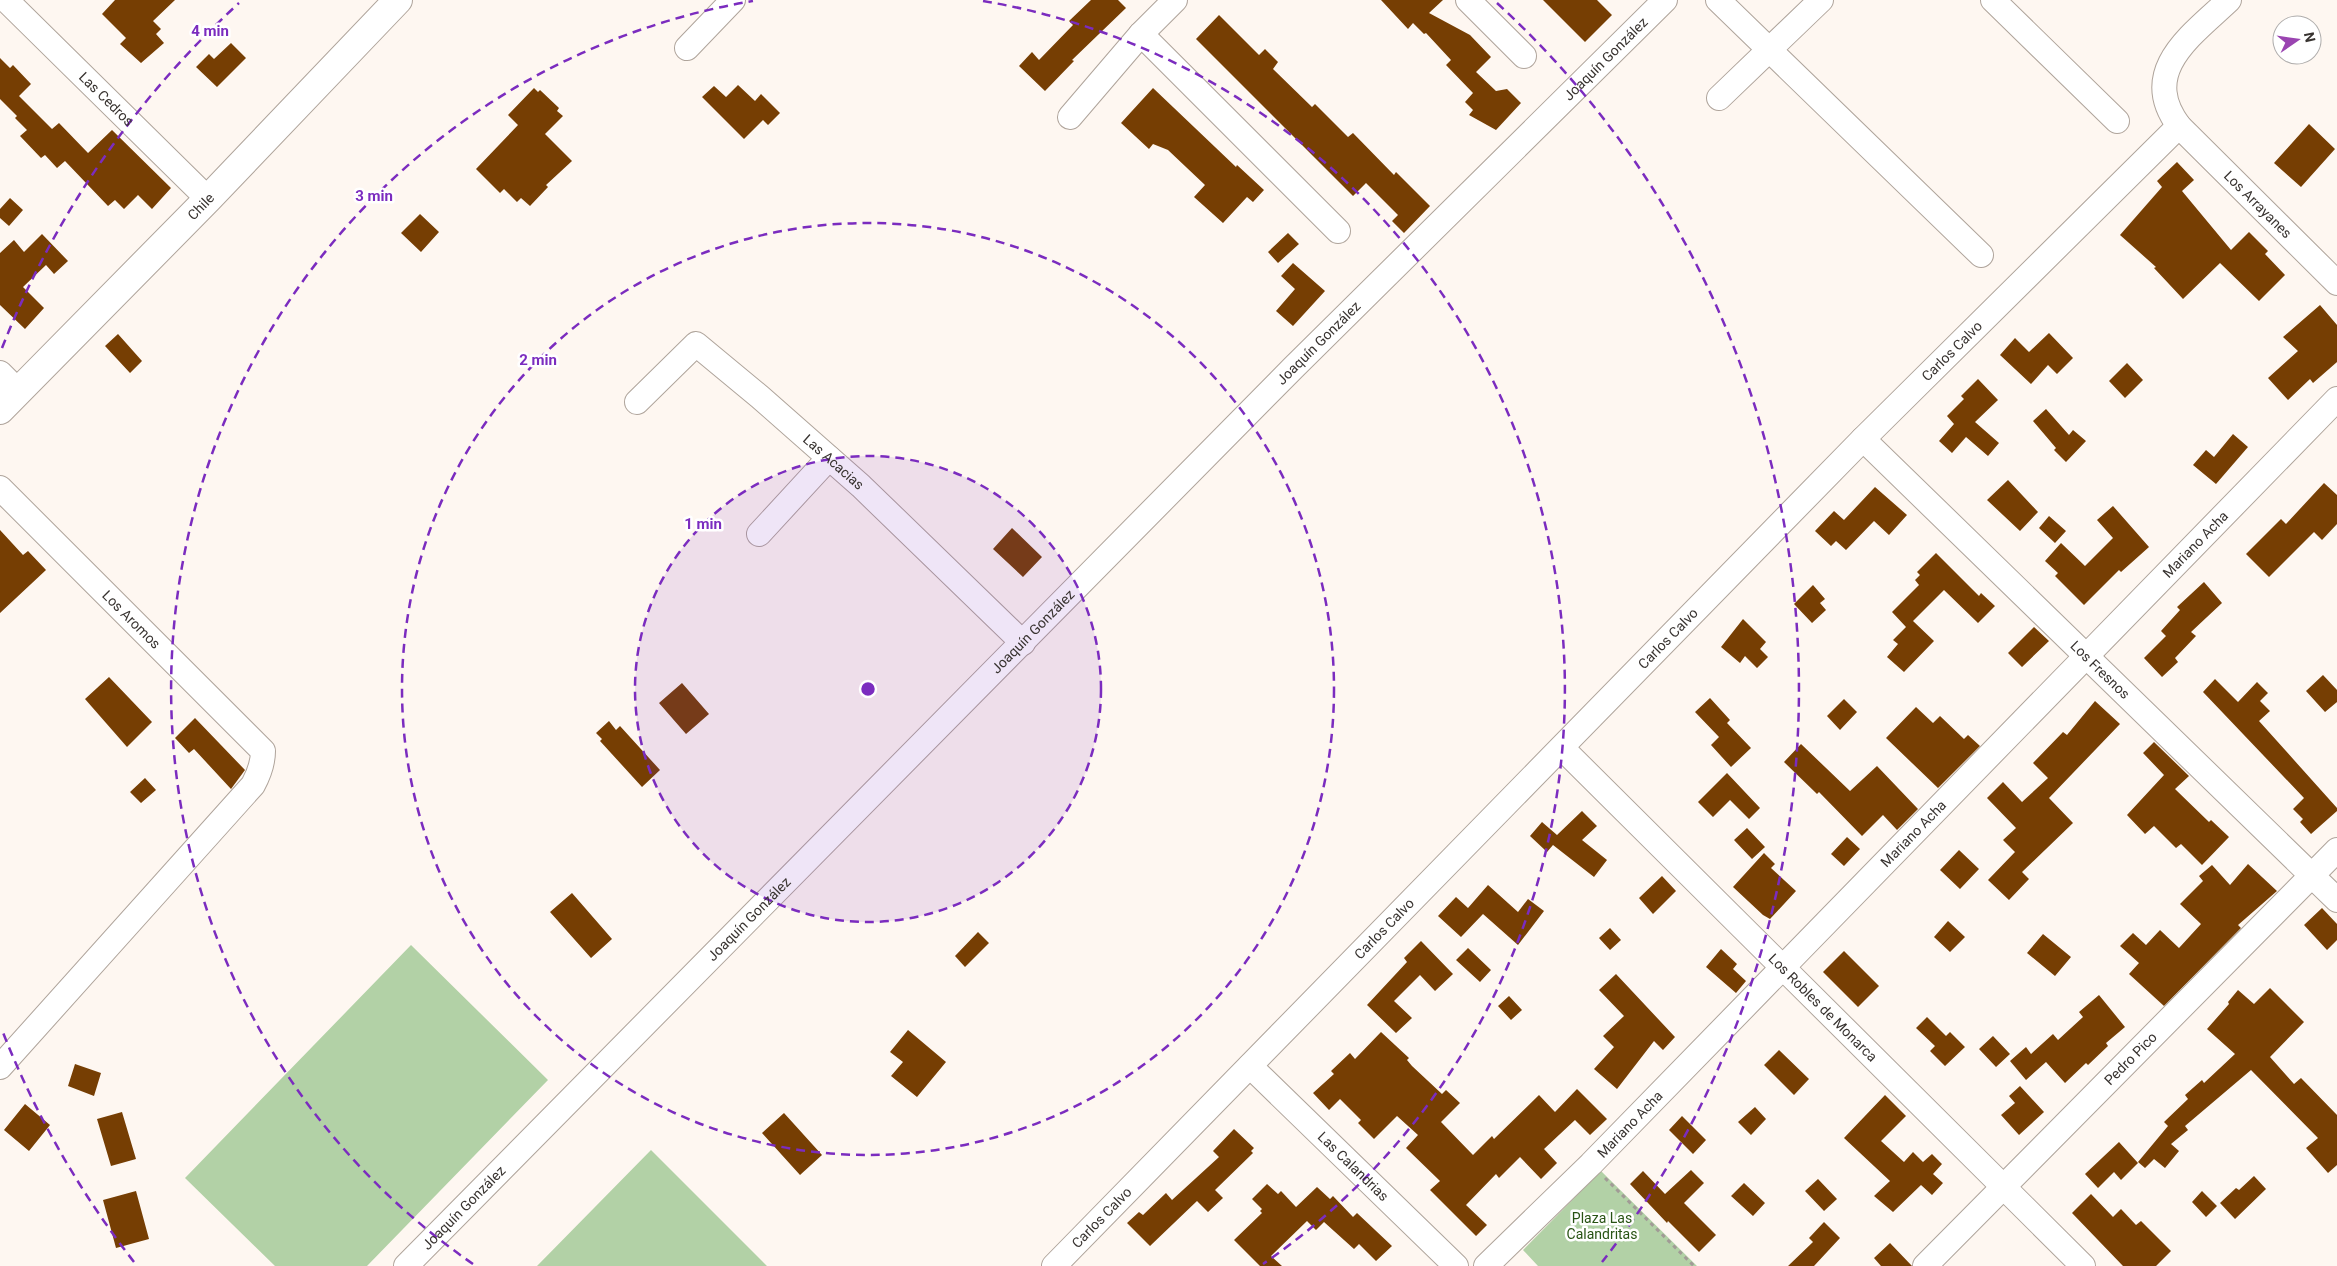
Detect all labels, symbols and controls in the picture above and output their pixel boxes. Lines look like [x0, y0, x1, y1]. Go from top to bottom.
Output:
street label: Joaquín González [1560, 14, 1651, 104]
north arrow [2272, 15, 2322, 65]
text: 4 min [191, 22, 229, 40]
text: N [2301, 30, 2319, 44]
street label: Las Cedros [76, 69, 137, 129]
street label: Los Arrayanes [2221, 167, 2295, 241]
text: 3 min [355, 187, 393, 205]
street label: Chile [184, 190, 217, 223]
street label: Joaquín González [1273, 298, 1364, 388]
street label: Carlos Calvo [1918, 318, 1985, 384]
text: 2 min [519, 351, 557, 369]
street label: Las Acacias [800, 431, 867, 493]
street label: Mariano Acha [2159, 508, 2231, 581]
text: 1 min [684, 515, 722, 533]
street label: Joaquín González [988, 586, 1078, 677]
street label: Los Aromos [99, 587, 164, 652]
street label: Carlos Calvo [1635, 605, 1701, 672]
street label: Los Fresnos [2067, 638, 2133, 702]
centre of rings [859, 680, 877, 698]
street label: Mariano Acha [1877, 797, 1949, 870]
street label: Joaquín González [704, 874, 794, 964]
street label: Carlos Calvo [1351, 895, 1417, 962]
street label: Los Robles de Monarca [1765, 950, 1880, 1065]
street label: Pedro Pico [2101, 1029, 2160, 1088]
street label: Mariano Acha [1594, 1088, 1666, 1161]
street label: Las Calandrias [1315, 1128, 1392, 1204]
street label: Joaquín González [419, 1162, 508, 1253]
street label: Carlos Calvo [1068, 1184, 1135, 1251]
park label: Plaza Las Calandritas [1567, 1210, 1637, 1242]

